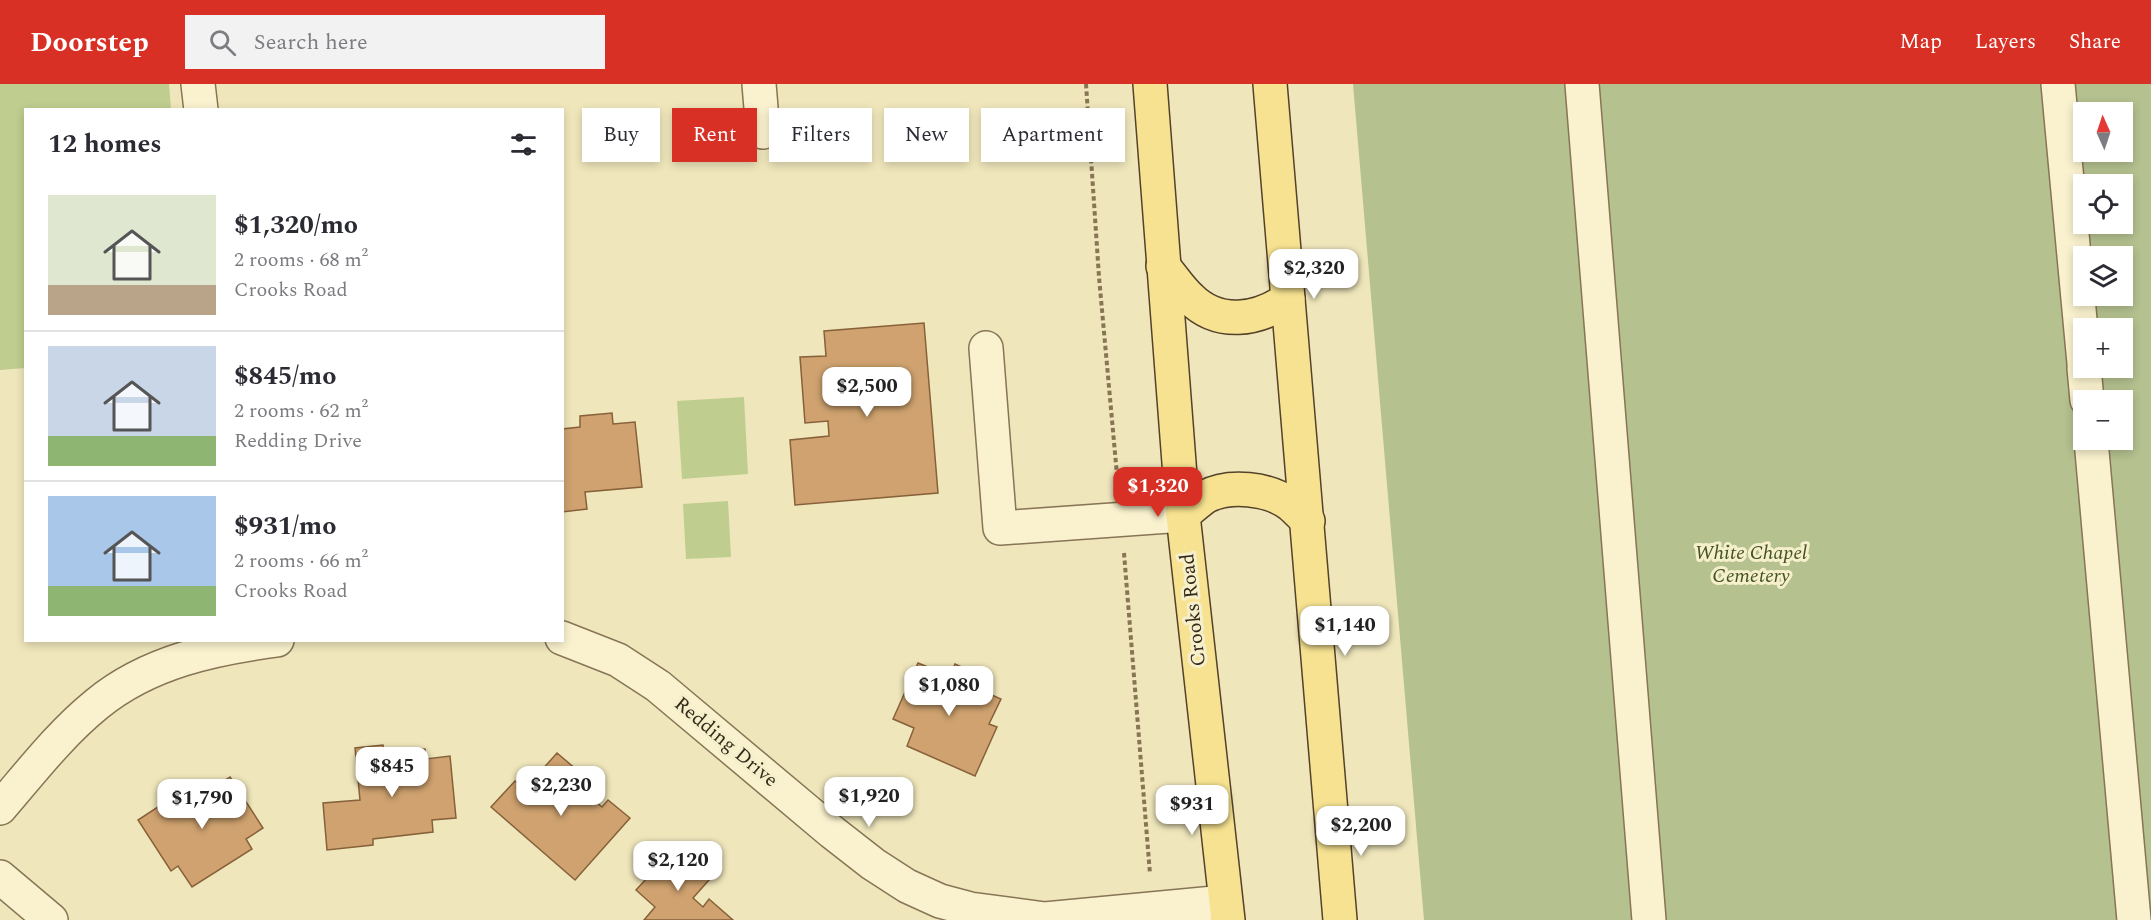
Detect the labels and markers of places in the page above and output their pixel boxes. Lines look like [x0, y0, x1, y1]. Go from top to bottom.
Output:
pin: $2,320 [1265, 249, 1363, 300]
pin: $2,500 [818, 367, 916, 418]
pin: $1,320 [1109, 467, 1207, 518]
pin: $1,140 [1296, 606, 1394, 657]
pin: $1,080 [900, 666, 998, 717]
pin: $845 [356, 747, 428, 798]
pin: $2,230 [512, 766, 610, 817]
pin: $1,920 [820, 777, 918, 828]
pin: $1,790 [153, 779, 251, 830]
pin: $931 [1156, 785, 1228, 836]
pin: $2,200 [1312, 806, 1410, 857]
pin: $2,120 [629, 841, 727, 892]

